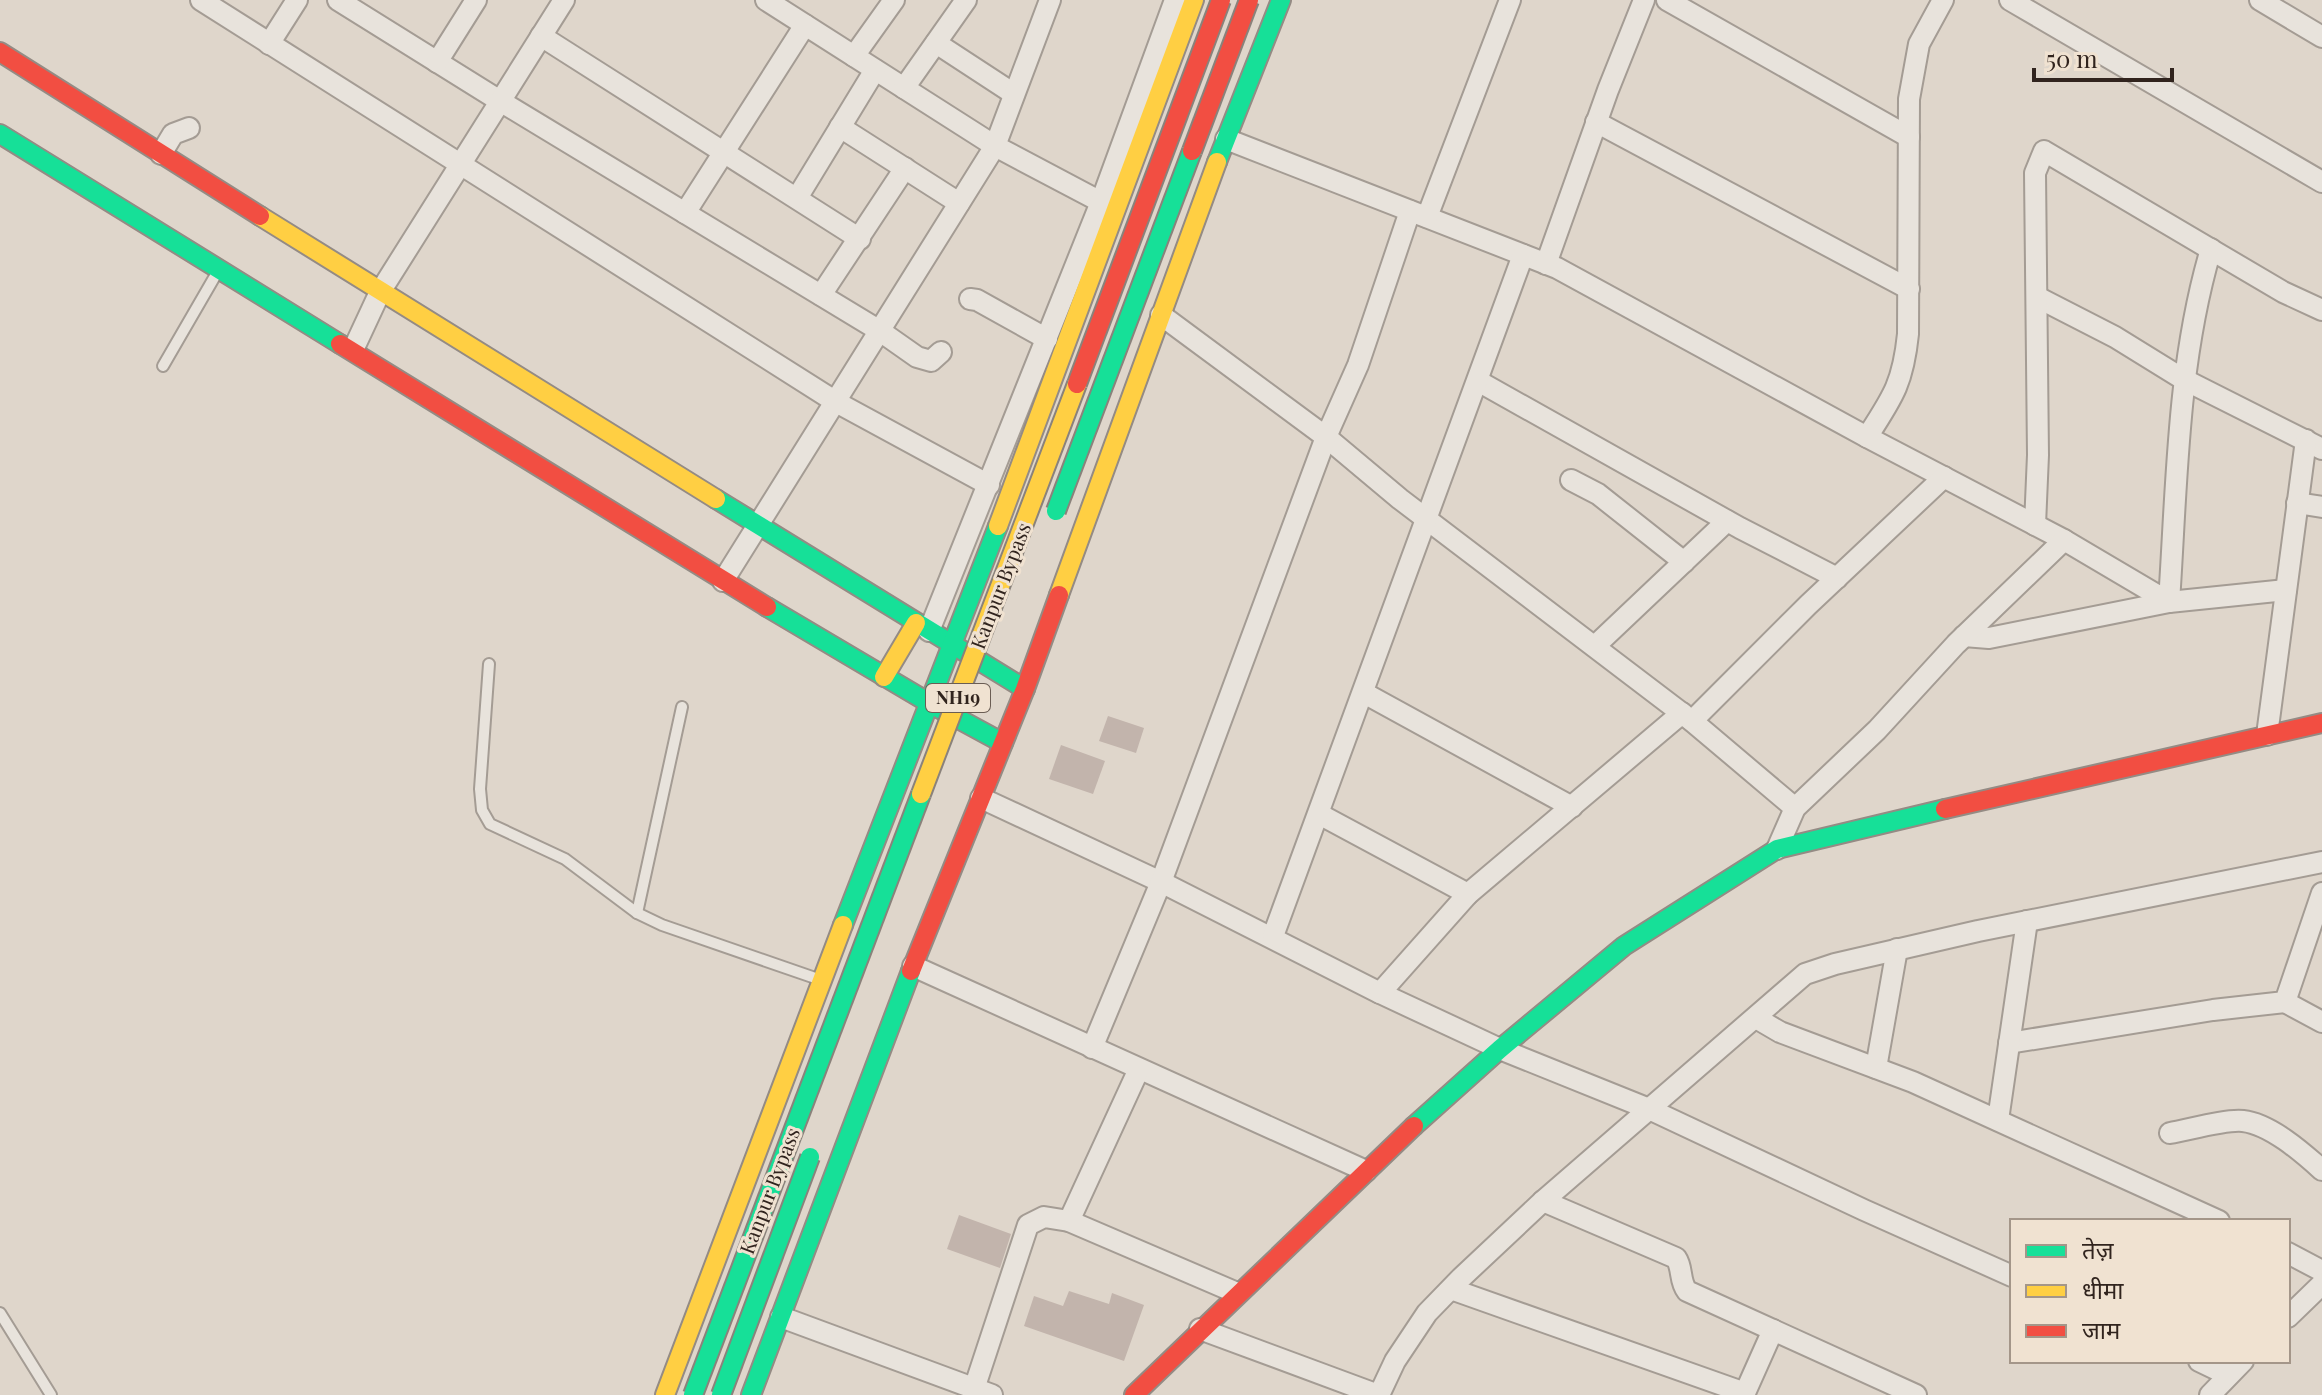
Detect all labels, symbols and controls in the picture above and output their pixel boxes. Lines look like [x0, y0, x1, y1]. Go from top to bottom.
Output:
scale bar [2034, 32, 2172, 82]
text: 50 m [2046, 42, 2098, 74]
street label: Kanpur Bypass [963, 518, 1036, 653]
road number: NH19 [926, 684, 990, 712]
street label: Kanpur Bypass [732, 1123, 805, 1258]
legend [2010, 1219, 2290, 1363]
text: तेज़ [2082, 1233, 2115, 1265]
text: धीमा [2082, 1273, 2124, 1305]
text: जाम [2082, 1313, 2121, 1345]

